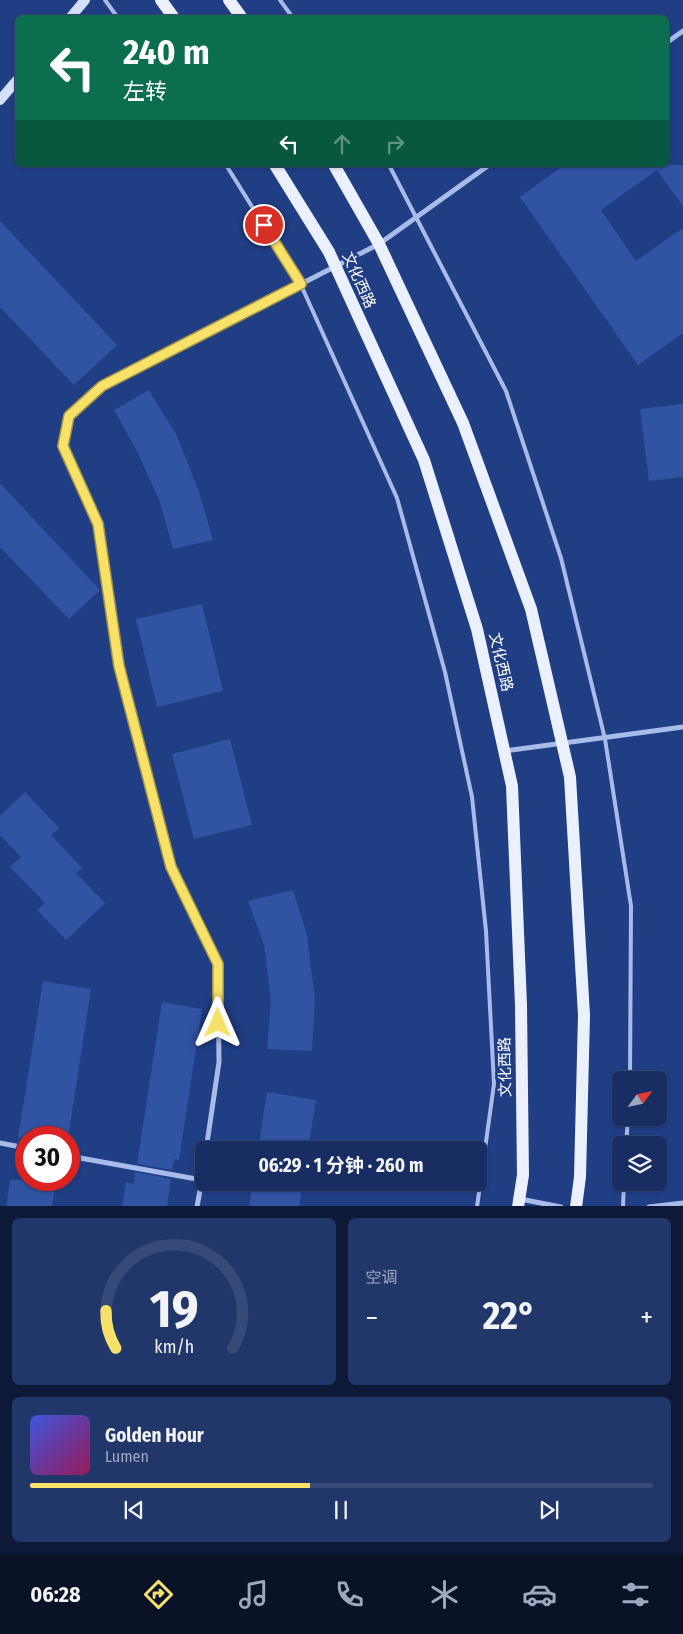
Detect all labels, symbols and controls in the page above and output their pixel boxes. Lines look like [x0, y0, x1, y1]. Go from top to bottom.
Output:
text: 240 m [123, 31, 210, 73]
icon: left [40, 35, 105, 100]
text: 左转 [123, 78, 167, 105]
icon: left [275, 130, 303, 158]
icon: ahead [328, 130, 356, 158]
icon: right [381, 130, 409, 158]
pin [243, 204, 285, 246]
icon: arrive [250, 211, 278, 239]
street label: 文化西路 [339, 249, 379, 311]
street label: 文化西路 [485, 631, 517, 693]
position arrow [191, 996, 243, 1048]
street label: 文化西路 [495, 1037, 515, 1097]
north arrow [612, 1071, 668, 1126]
map controls [612, 1071, 667, 1191]
speed limit sign: 30 [15, 1126, 80, 1191]
button: layers [612, 1136, 667, 1191]
text: 06:29 · 1 分钟 · 260 m [258, 1154, 424, 1177]
text: 空调 [366, 1268, 398, 1287]
text: 19 [149, 1278, 198, 1341]
text: 22° [483, 1293, 536, 1339]
text: − [366, 1301, 378, 1334]
text: + [640, 1301, 653, 1334]
text: km/h [154, 1336, 194, 1358]
text: Golden Hour [105, 1424, 204, 1447]
text: Lumen [105, 1447, 149, 1466]
icon: previous [120, 1496, 148, 1524]
icon: pause [327, 1496, 355, 1524]
icon: next [535, 1496, 563, 1524]
icon: directions [141, 1577, 176, 1612]
icon: music [236, 1577, 271, 1612]
icon: phone [332, 1577, 367, 1612]
icon: climate [427, 1577, 462, 1612]
icon: car [522, 1577, 557, 1612]
icon: filters [618, 1577, 653, 1612]
text: 06:28 [30, 1581, 81, 1608]

